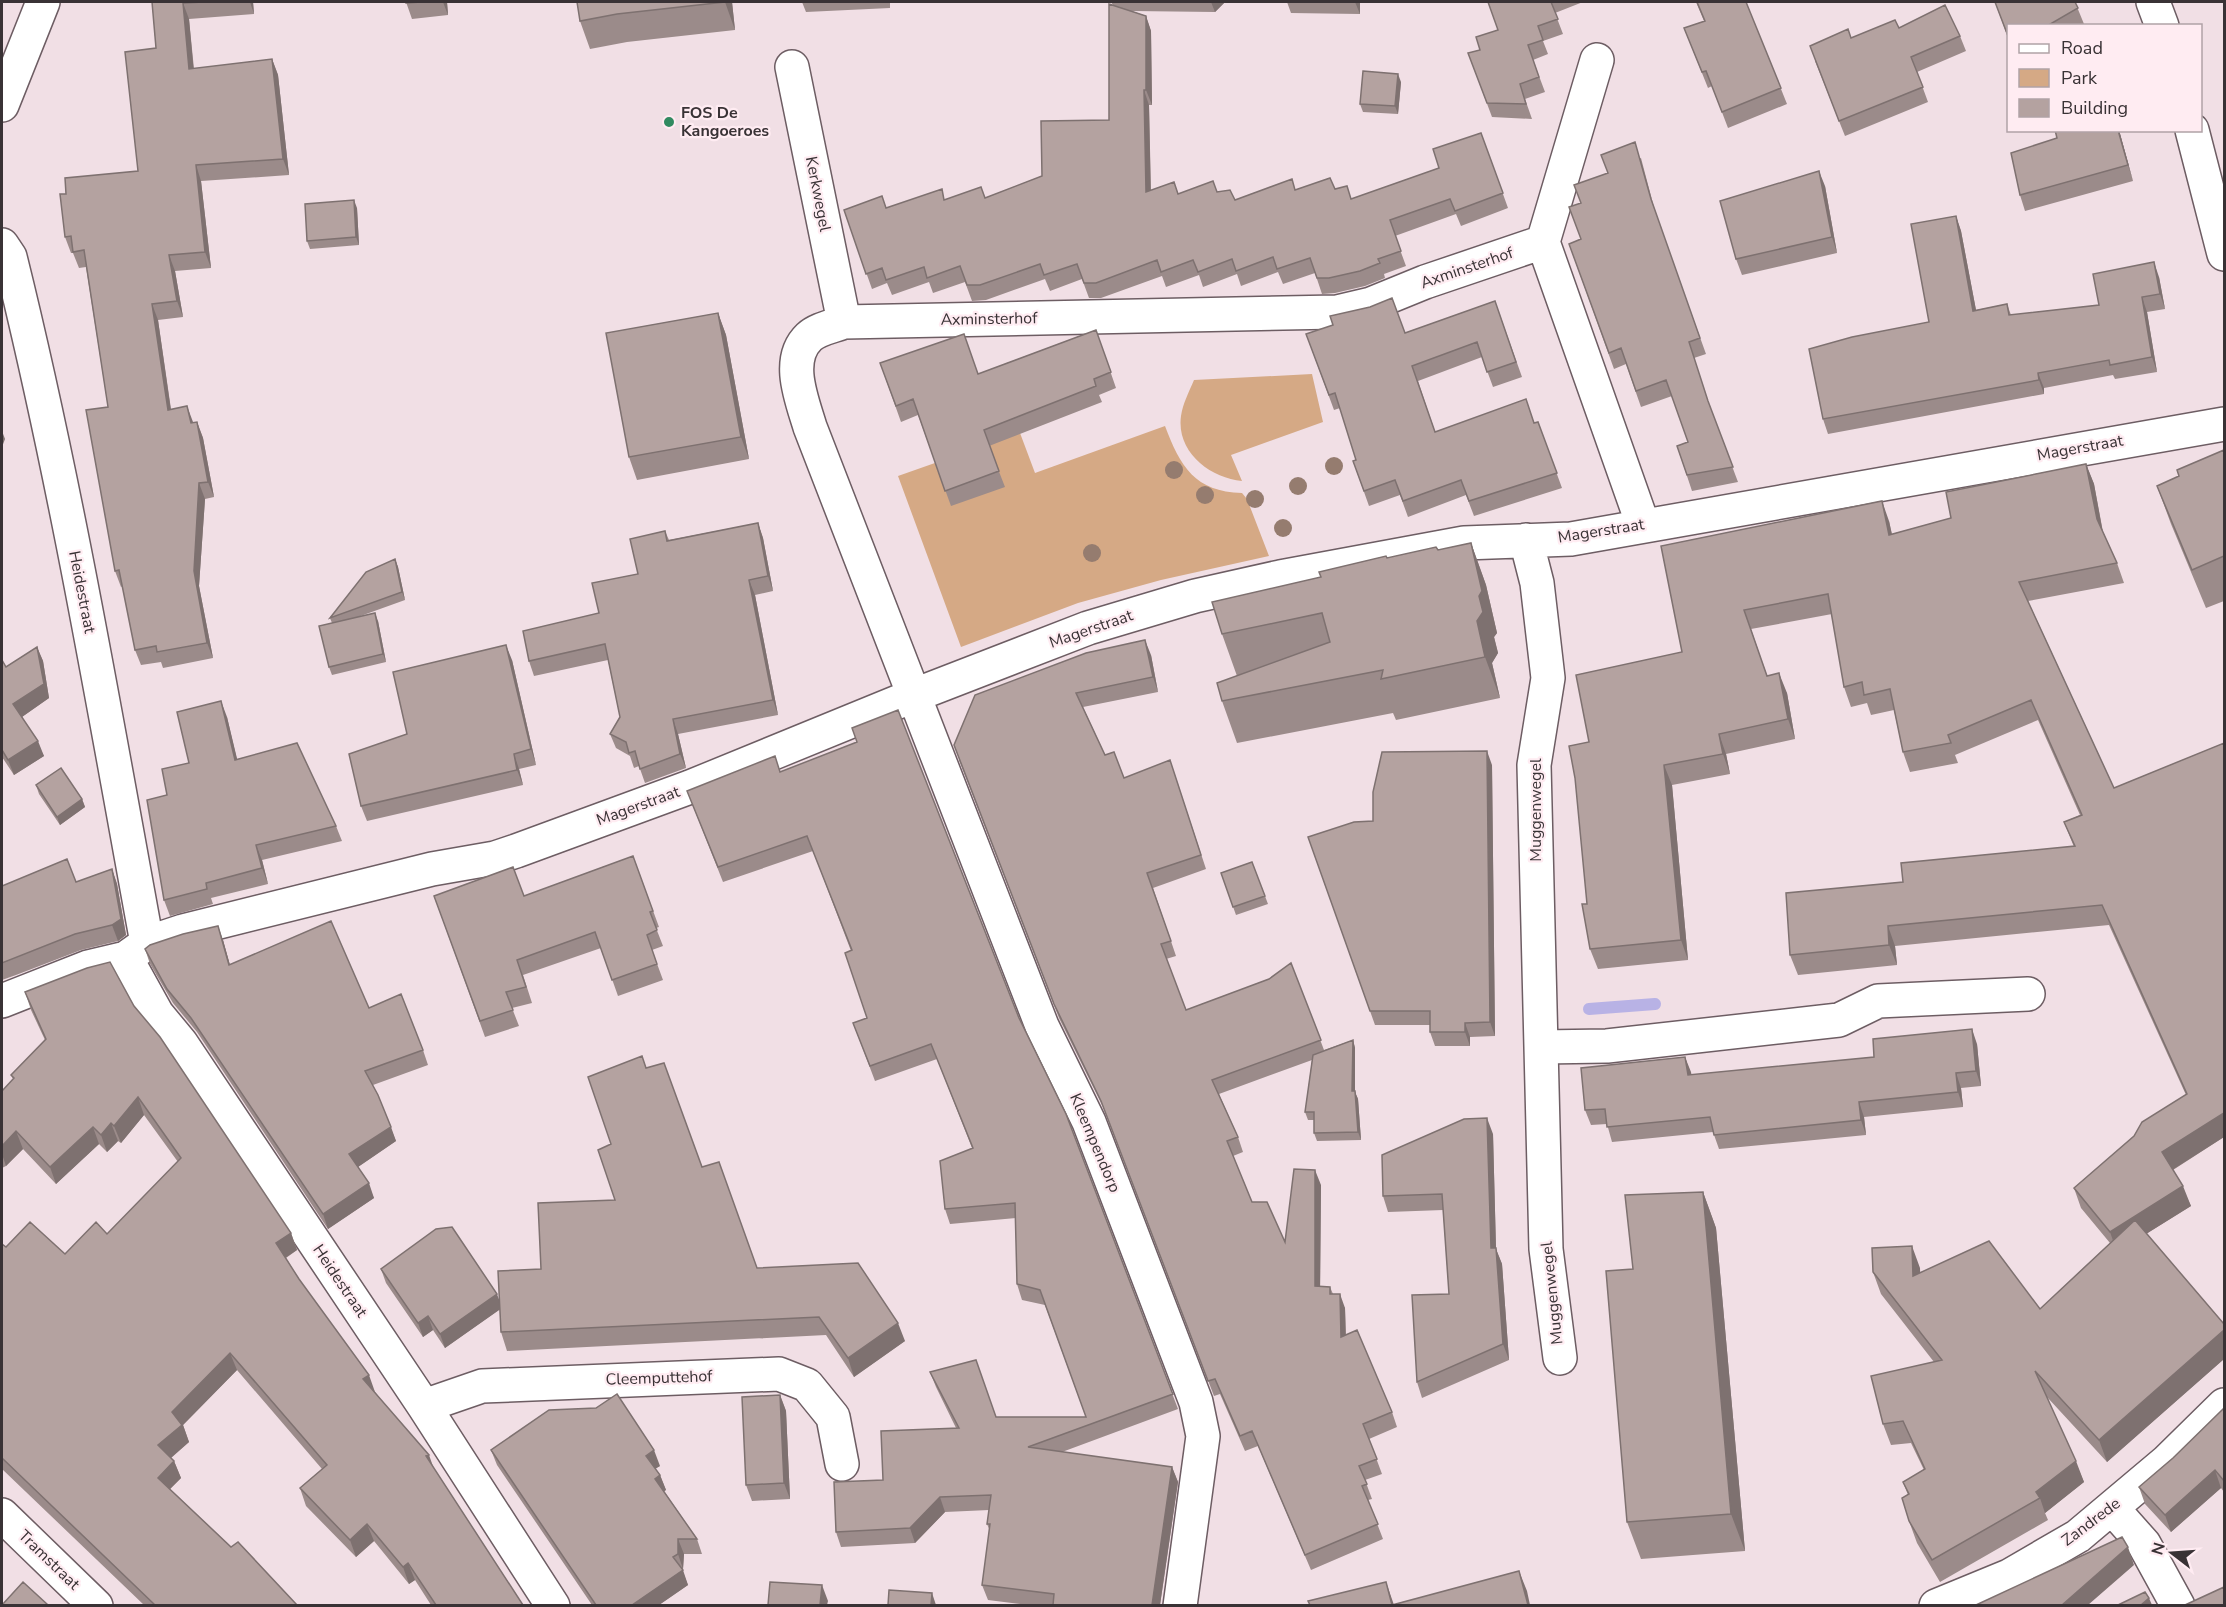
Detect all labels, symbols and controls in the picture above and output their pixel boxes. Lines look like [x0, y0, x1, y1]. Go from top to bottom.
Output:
legend [2007, 24, 2202, 132]
text: Road [2061, 36, 2103, 60]
text: Park [2061, 66, 2098, 90]
text: Building [2061, 96, 2128, 120]
place label: FOS De Kangoeroes [681, 102, 769, 142]
marker: FOS De Kangoeroes [662, 115, 676, 129]
street label: Kerkwegel [800, 154, 836, 234]
street label: Axminsterhof [1418, 242, 1517, 294]
street label: Axminsterhof [940, 307, 1038, 331]
street label: Magerstraat [2035, 430, 2125, 466]
street label: Magerstraat [1556, 513, 1646, 549]
street label: Heidestraat [63, 549, 101, 636]
street label: Magerstraat [1046, 604, 1136, 654]
street label: Muggenwegel [1525, 758, 1547, 862]
street label: Magerstraat [593, 781, 683, 831]
street label: Kleempendorp [1064, 1090, 1126, 1196]
street label: Heidestraat [307, 1240, 373, 1322]
street label: Muggenwegel [1536, 1240, 1568, 1346]
street label: Cleemputtehof [605, 1365, 714, 1391]
street label: Zandrede [2057, 1493, 2125, 1551]
north arrow [2142, 1523, 2202, 1583]
street label: Tramstraat [13, 1525, 85, 1595]
text: N [2146, 1540, 2171, 1558]

